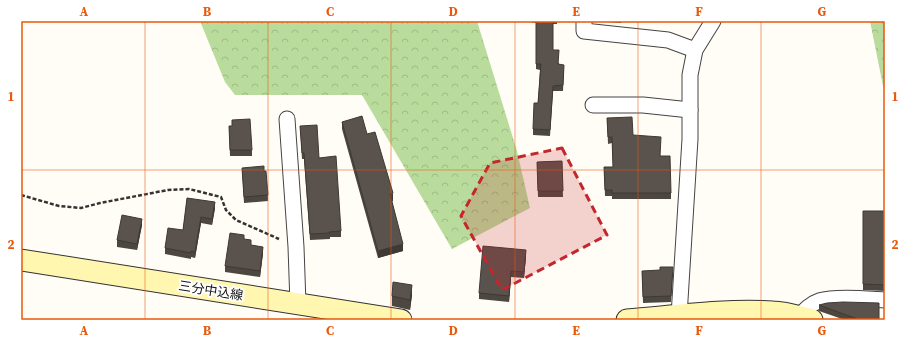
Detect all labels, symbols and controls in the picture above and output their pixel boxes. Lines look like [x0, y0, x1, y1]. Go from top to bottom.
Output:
text: A [80, 3, 89, 20]
text: B [203, 3, 212, 20]
text: C [326, 3, 334, 20]
text: D [448, 3, 458, 20]
text: E [572, 3, 580, 20]
text: F [695, 3, 703, 20]
text: G [818, 3, 827, 20]
text: 1 [7, 88, 15, 105]
text: 1 [891, 88, 899, 105]
text: 2 [7, 236, 15, 253]
text: 2 [891, 236, 899, 253]
street label: 三分中込線 [177, 277, 244, 304]
text: A [80, 322, 89, 339]
text: B [203, 322, 212, 339]
text: C [326, 322, 334, 339]
text: D [448, 322, 458, 339]
text: E [572, 322, 580, 339]
text: F [695, 322, 703, 339]
text: G [818, 322, 827, 339]

